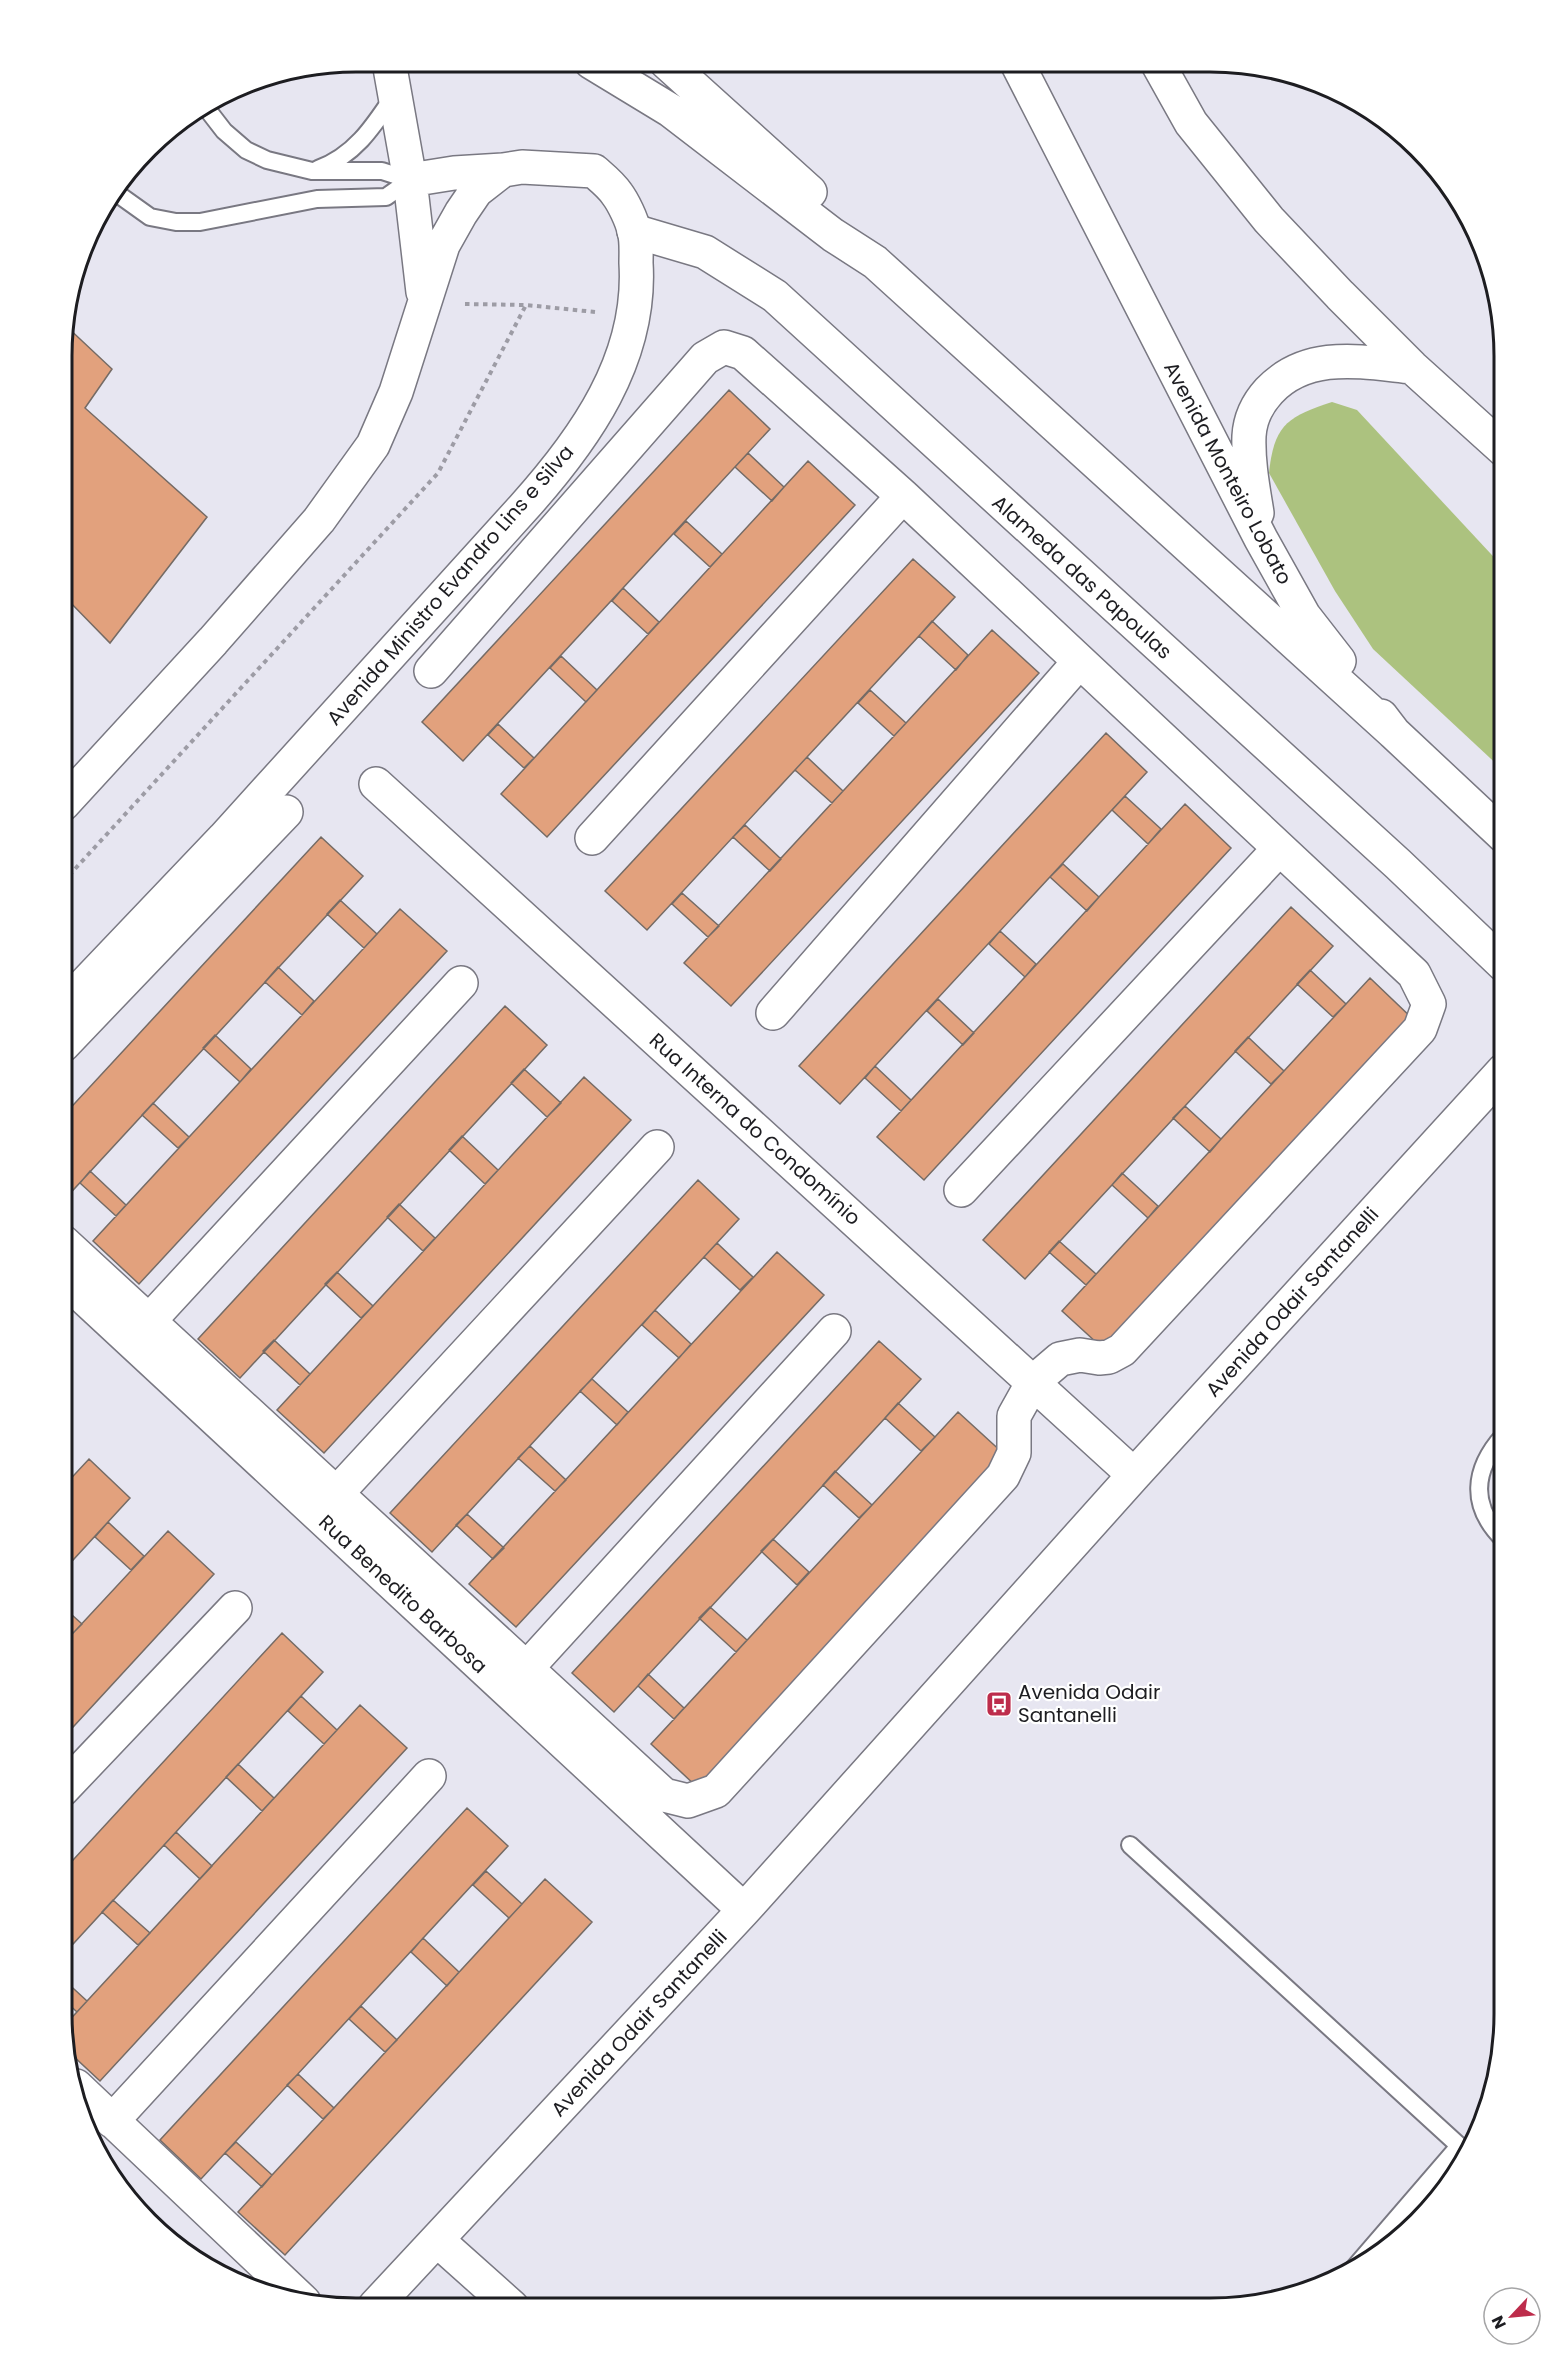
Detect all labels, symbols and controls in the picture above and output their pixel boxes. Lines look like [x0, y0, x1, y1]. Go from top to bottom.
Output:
street label: Avenida Monteiro Lobato [1157, 357, 1299, 589]
street label: Avenida Ministro Evandro Lins e Silva [320, 439, 580, 731]
street label: Alameda das Papoulas [986, 489, 1178, 665]
street label: Rua Interna do Condomínio [643, 1026, 867, 1232]
street label: Avenida Odair Santanelli [1199, 1201, 1385, 1403]
street label: Rua Benedito Barbosa [313, 1508, 493, 1680]
place label: Avenida Odair Santanelli [1018, 1678, 1160, 1729]
bus stop icon: Avenida Odair Santanelli [984, 1689, 1014, 1719]
street label: Avenida Odair Santanelli [545, 1923, 733, 2123]
north arrow [1482, 2286, 1542, 2346]
text: N [1486, 2312, 1512, 2333]

